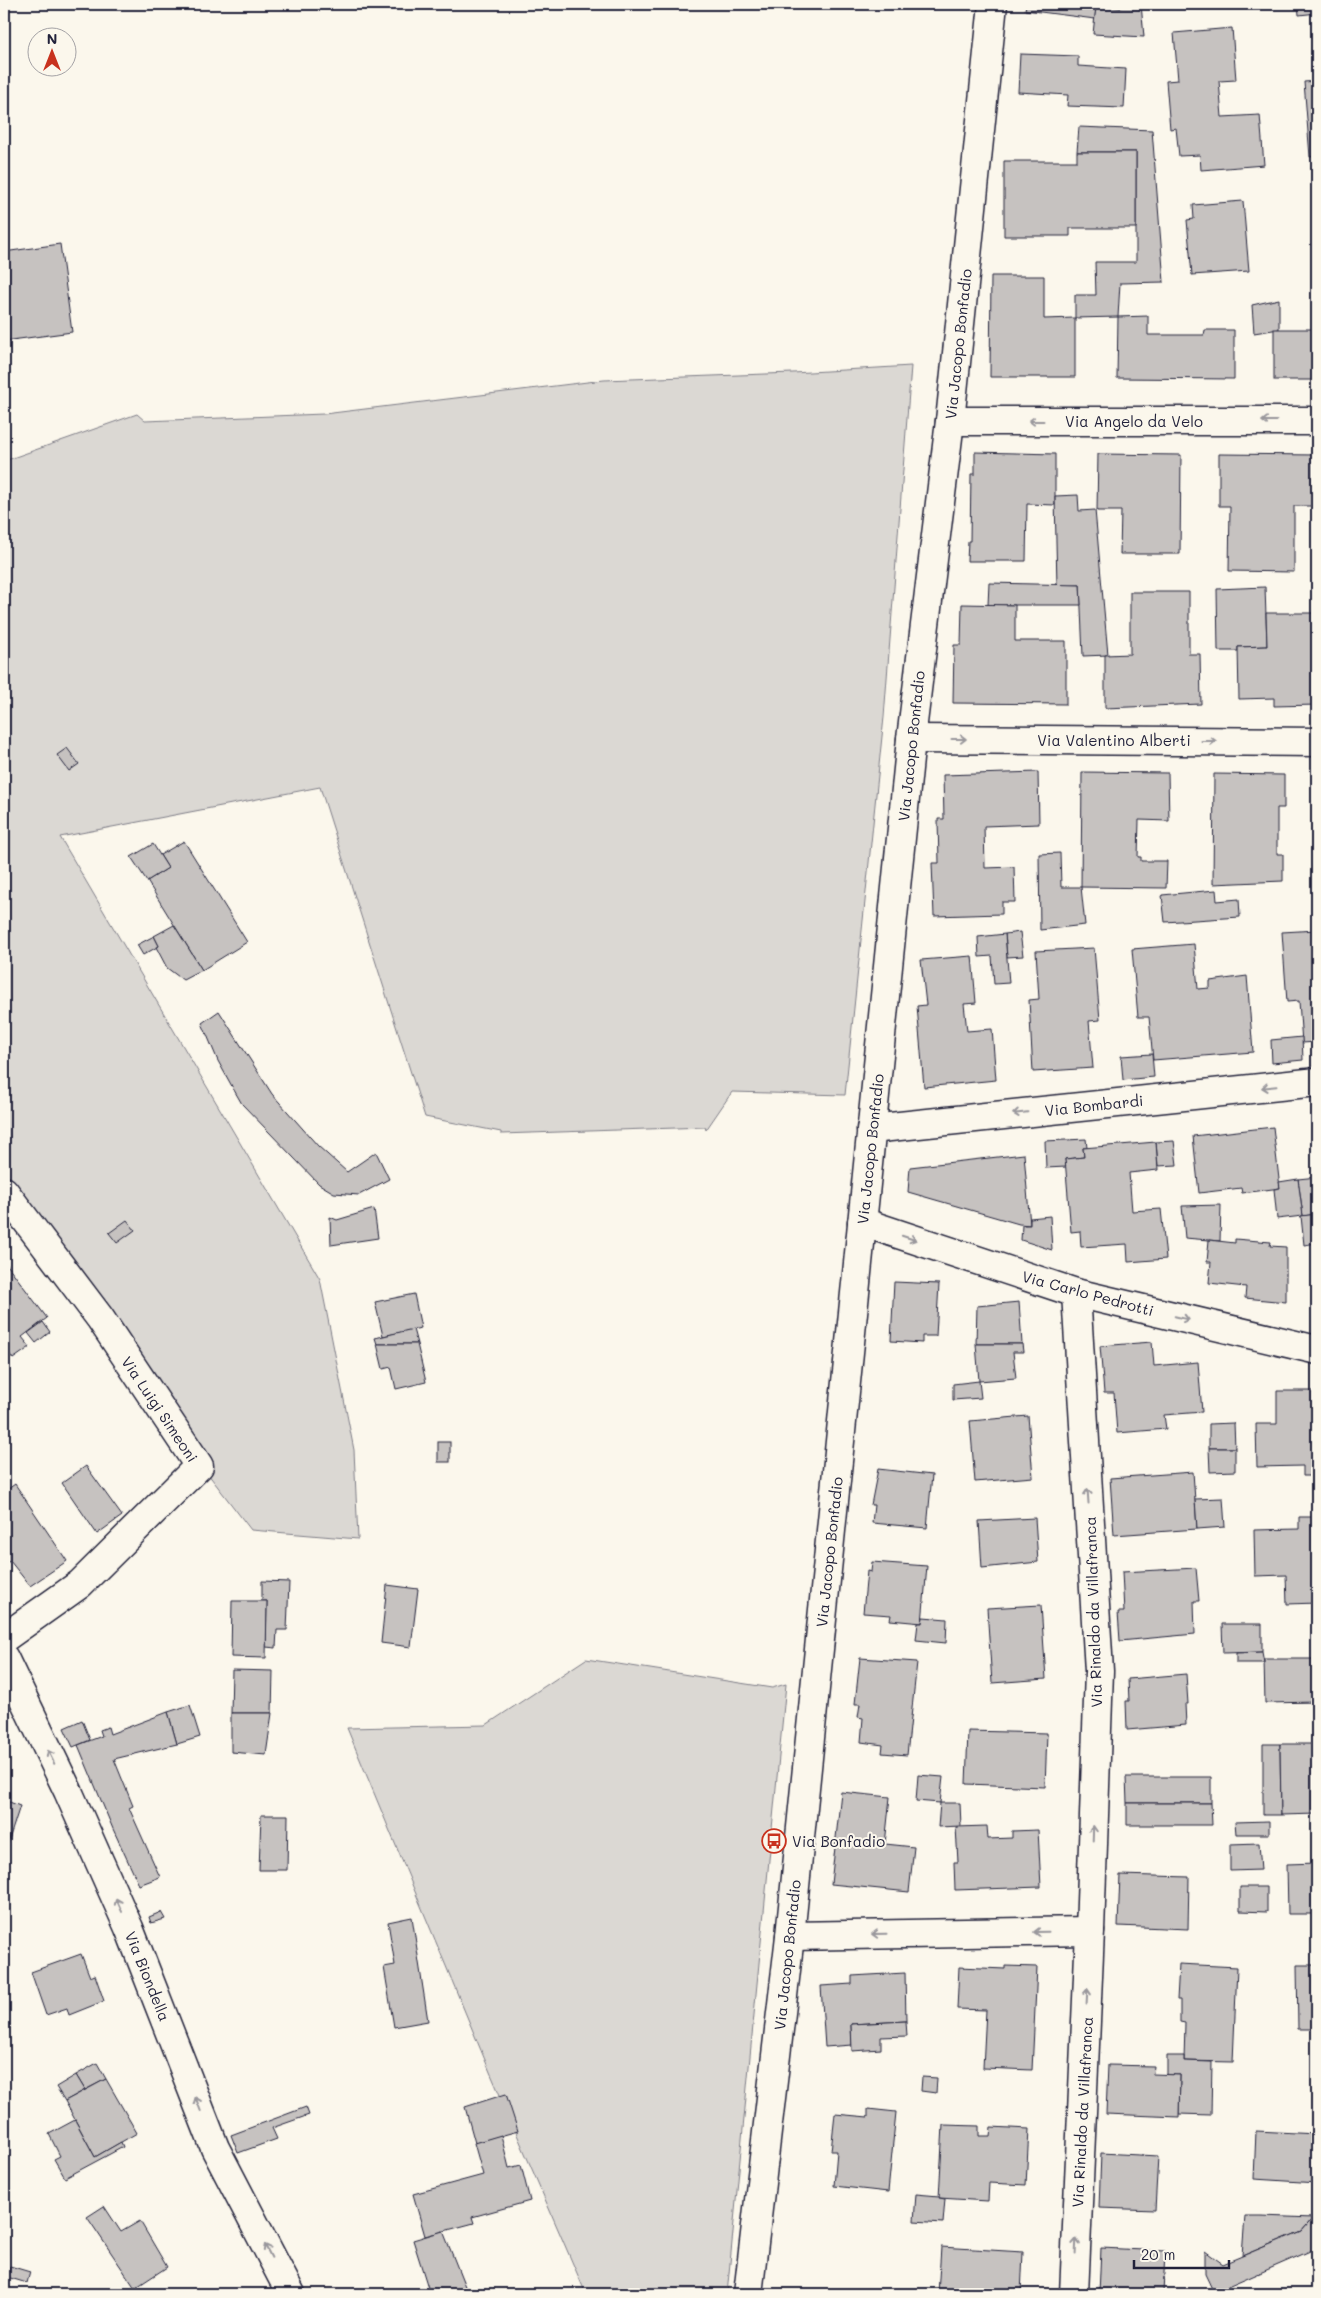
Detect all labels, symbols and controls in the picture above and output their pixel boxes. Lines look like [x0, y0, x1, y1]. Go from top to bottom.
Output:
north arrow [28, 28, 78, 78]
text: N [47, 29, 57, 48]
street label: Via Jacopo Bonfadio [940, 268, 976, 420]
street label: Via Angelo da Velo [1065, 411, 1203, 431]
one-way arrow [1028, 416, 1044, 426]
one-way arrow [1261, 416, 1277, 426]
street label: Via Jacopo Bonfadio [893, 670, 929, 822]
street label: Via Valentino Alberti [1037, 730, 1191, 750]
one-way arrow [951, 734, 967, 744]
one-way arrow [1201, 736, 1217, 746]
street label: Via Jacopo Bonfadio [852, 1073, 888, 1225]
one-way arrow [1261, 1082, 1277, 1092]
street label: Via Bombardi [1044, 1090, 1144, 1120]
one-way arrow [1012, 1108, 1028, 1118]
one-way arrow [900, 1233, 916, 1243]
street label: Via Carlo Pedrotti [1020, 1266, 1156, 1320]
one-way arrow [1173, 1314, 1189, 1323]
street label: Via Luigi Simeoni [117, 1352, 203, 1466]
street label: Via Jacopo Bonfadio [811, 1476, 847, 1628]
one-way arrow [1083, 1489, 1093, 1505]
street label: Via Rinaldo da Villafranca [1080, 1516, 1106, 1708]
one-way arrow [46, 1750, 55, 1765]
one-way arrow [1089, 1826, 1098, 1842]
bus stop icon: Via Bonfadio [761, 1828, 787, 1854]
place label: Via Bonfadio [792, 1831, 885, 1851]
street label: Via Jacopo Bonfadio [769, 1879, 805, 2031]
one-way arrow [113, 1898, 123, 1913]
one-way arrow [1034, 1927, 1050, 1936]
street label: Via Biondella [121, 1928, 175, 2024]
one-way arrow [871, 1929, 888, 1939]
one-way arrow [1083, 1988, 1092, 2004]
street label: Via Rinaldo da Villafranca [1067, 2016, 1097, 2208]
one-way arrow [193, 2097, 202, 2112]
one-way arrow [1072, 2238, 1081, 2254]
scale bar [1134, 2238, 1228, 2270]
one-way arrow [263, 2244, 272, 2259]
text: 20 m [1141, 2244, 1175, 2264]

